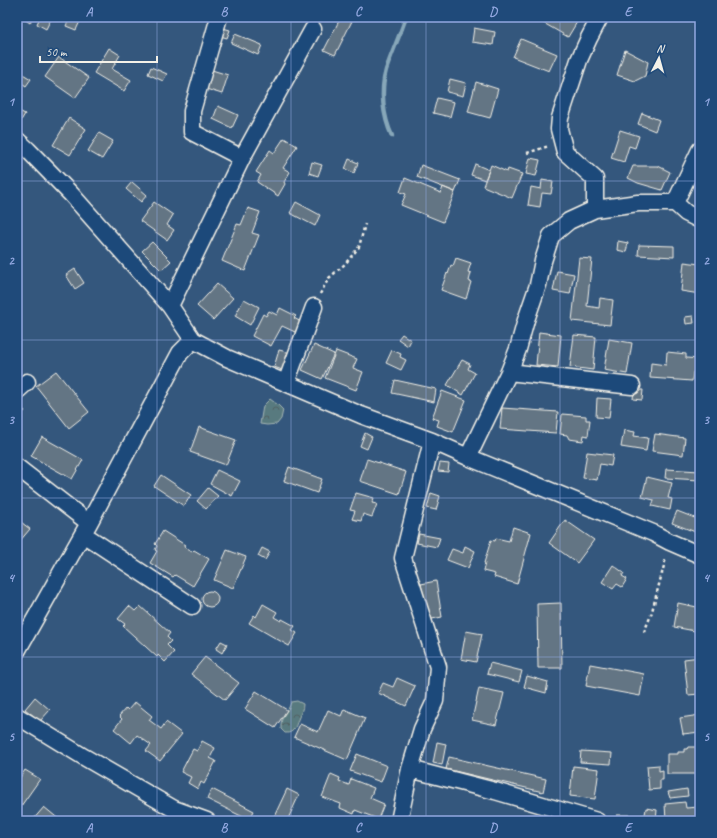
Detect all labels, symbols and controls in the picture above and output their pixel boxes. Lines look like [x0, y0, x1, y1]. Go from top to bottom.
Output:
text: A [86, 4, 94, 20]
text: B [221, 4, 229, 20]
text: C [355, 4, 363, 20]
text: D [489, 4, 498, 20]
text: E [625, 4, 634, 20]
scale bar [40, 38, 157, 64]
north arrow [639, 38, 679, 78]
text: N [656, 41, 666, 56]
text: 50 m [46, 44, 68, 60]
text: 1 [8, 94, 16, 110]
text: 1 [703, 94, 711, 110]
text: 2 [8, 253, 15, 269]
text: 2 [703, 253, 710, 269]
text: 3 [8, 412, 15, 428]
text: 3 [703, 412, 710, 428]
text: 4 [8, 570, 16, 586]
text: 4 [703, 570, 711, 586]
text: 5 [8, 729, 15, 745]
text: 5 [703, 729, 710, 745]
text: A [86, 820, 94, 836]
text: B [221, 820, 229, 836]
text: C [355, 820, 363, 836]
text: D [489, 820, 498, 836]
text: E [625, 820, 634, 836]

